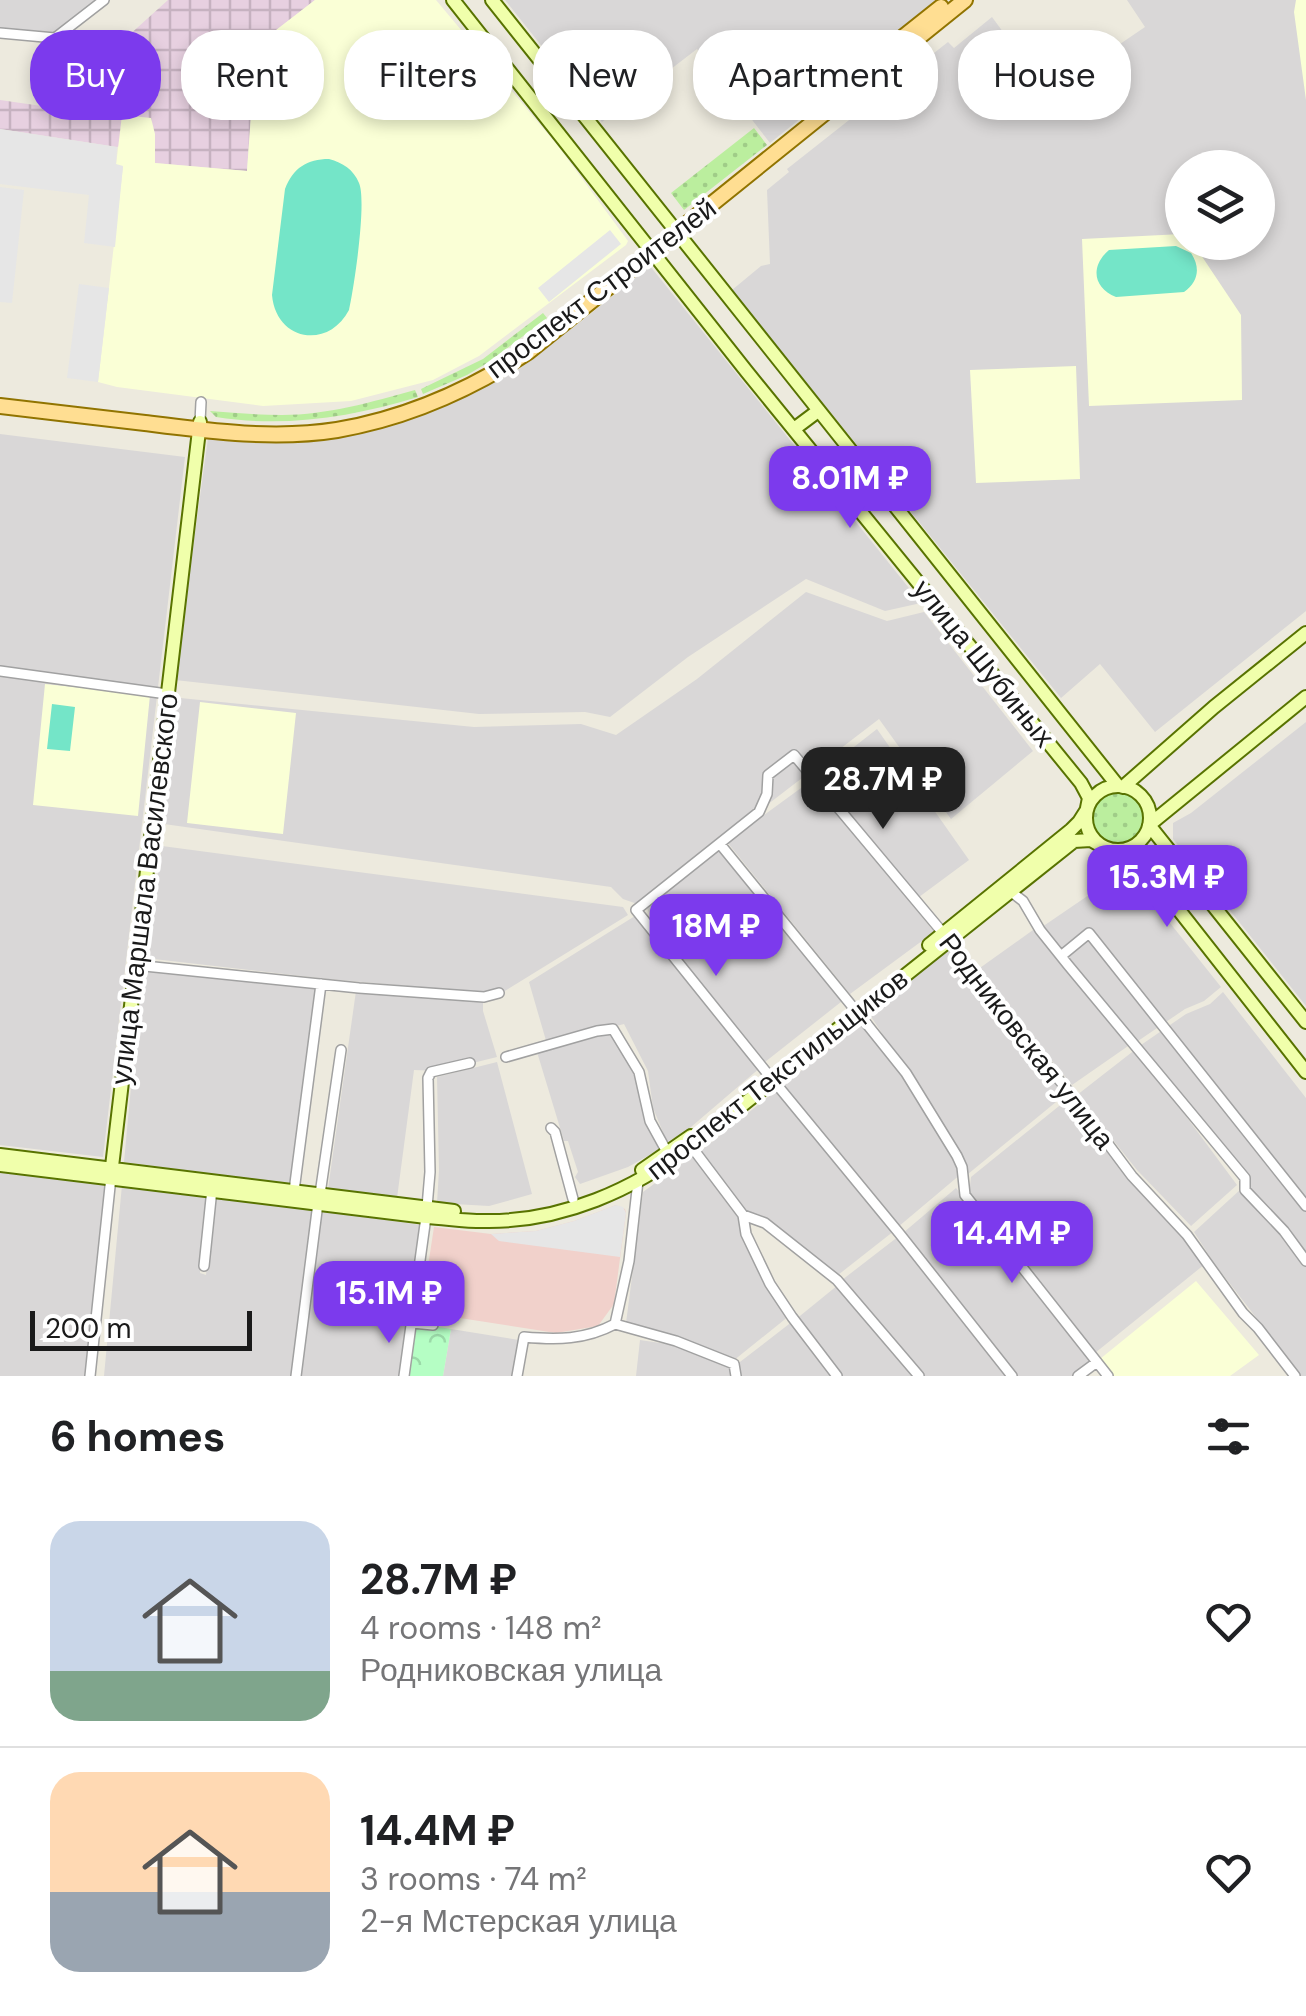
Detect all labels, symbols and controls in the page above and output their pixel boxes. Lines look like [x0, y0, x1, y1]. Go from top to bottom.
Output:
chip: Buy [30, 30, 161, 120]
chip: Rent [181, 30, 324, 120]
chip: Filters [344, 30, 513, 120]
chip: New [533, 30, 673, 120]
chip: Apartment [693, 30, 938, 120]
chip: House [958, 30, 1131, 120]
map controls [1165, 150, 1275, 260]
button: layers [1165, 150, 1275, 260]
street label: проспект Строителей [479, 190, 724, 387]
pin: 8.01M ₽ [758, 446, 942, 531]
text: 8.01M ₽ [791, 457, 909, 499]
street label: улица Шубиных [905, 572, 1063, 755]
street label: улица Маршала Василевского [102, 691, 187, 1087]
pin: 28.7M ₽ [791, 747, 975, 832]
text: 28.7M ₽ [823, 758, 943, 800]
pin: 15.3M ₽ [1075, 845, 1259, 930]
text: 15.3M ₽ [1109, 856, 1225, 898]
pin: 18M ₽ [646, 894, 786, 979]
text: 18M ₽ [672, 905, 760, 947]
street label: Родниковская улица [931, 926, 1123, 1157]
street label: проспект Текстильщиков [639, 960, 916, 1188]
pin: 14.4M ₽ [920, 1201, 1104, 1286]
text: 14.4M ₽ [953, 1212, 1071, 1254]
pin: 15.1M ₽ [297, 1261, 481, 1346]
text: 15.1M ₽ [335, 1272, 443, 1314]
scale bar [30, 1306, 252, 1350]
text: 200 m [45, 1310, 132, 1347]
text: 6 homes [50, 1409, 225, 1464]
icon: filters [1201, 1409, 1256, 1464]
text: 28.7M ₽ [360, 1552, 517, 1607]
icon: home [130, 1561, 250, 1681]
icon: heart [1201, 1594, 1256, 1649]
text: 4 rooms · 148 m² [360, 1607, 602, 1649]
text: Родниковская улица [360, 1649, 662, 1691]
text: 14.4M ₽ [360, 1803, 515, 1858]
icon: home [130, 1812, 250, 1932]
icon: heart [1201, 1845, 1256, 1900]
text: 3 rooms · 74 m² [360, 1858, 587, 1900]
text: 2-я Мстерская улица [360, 1900, 677, 1942]

